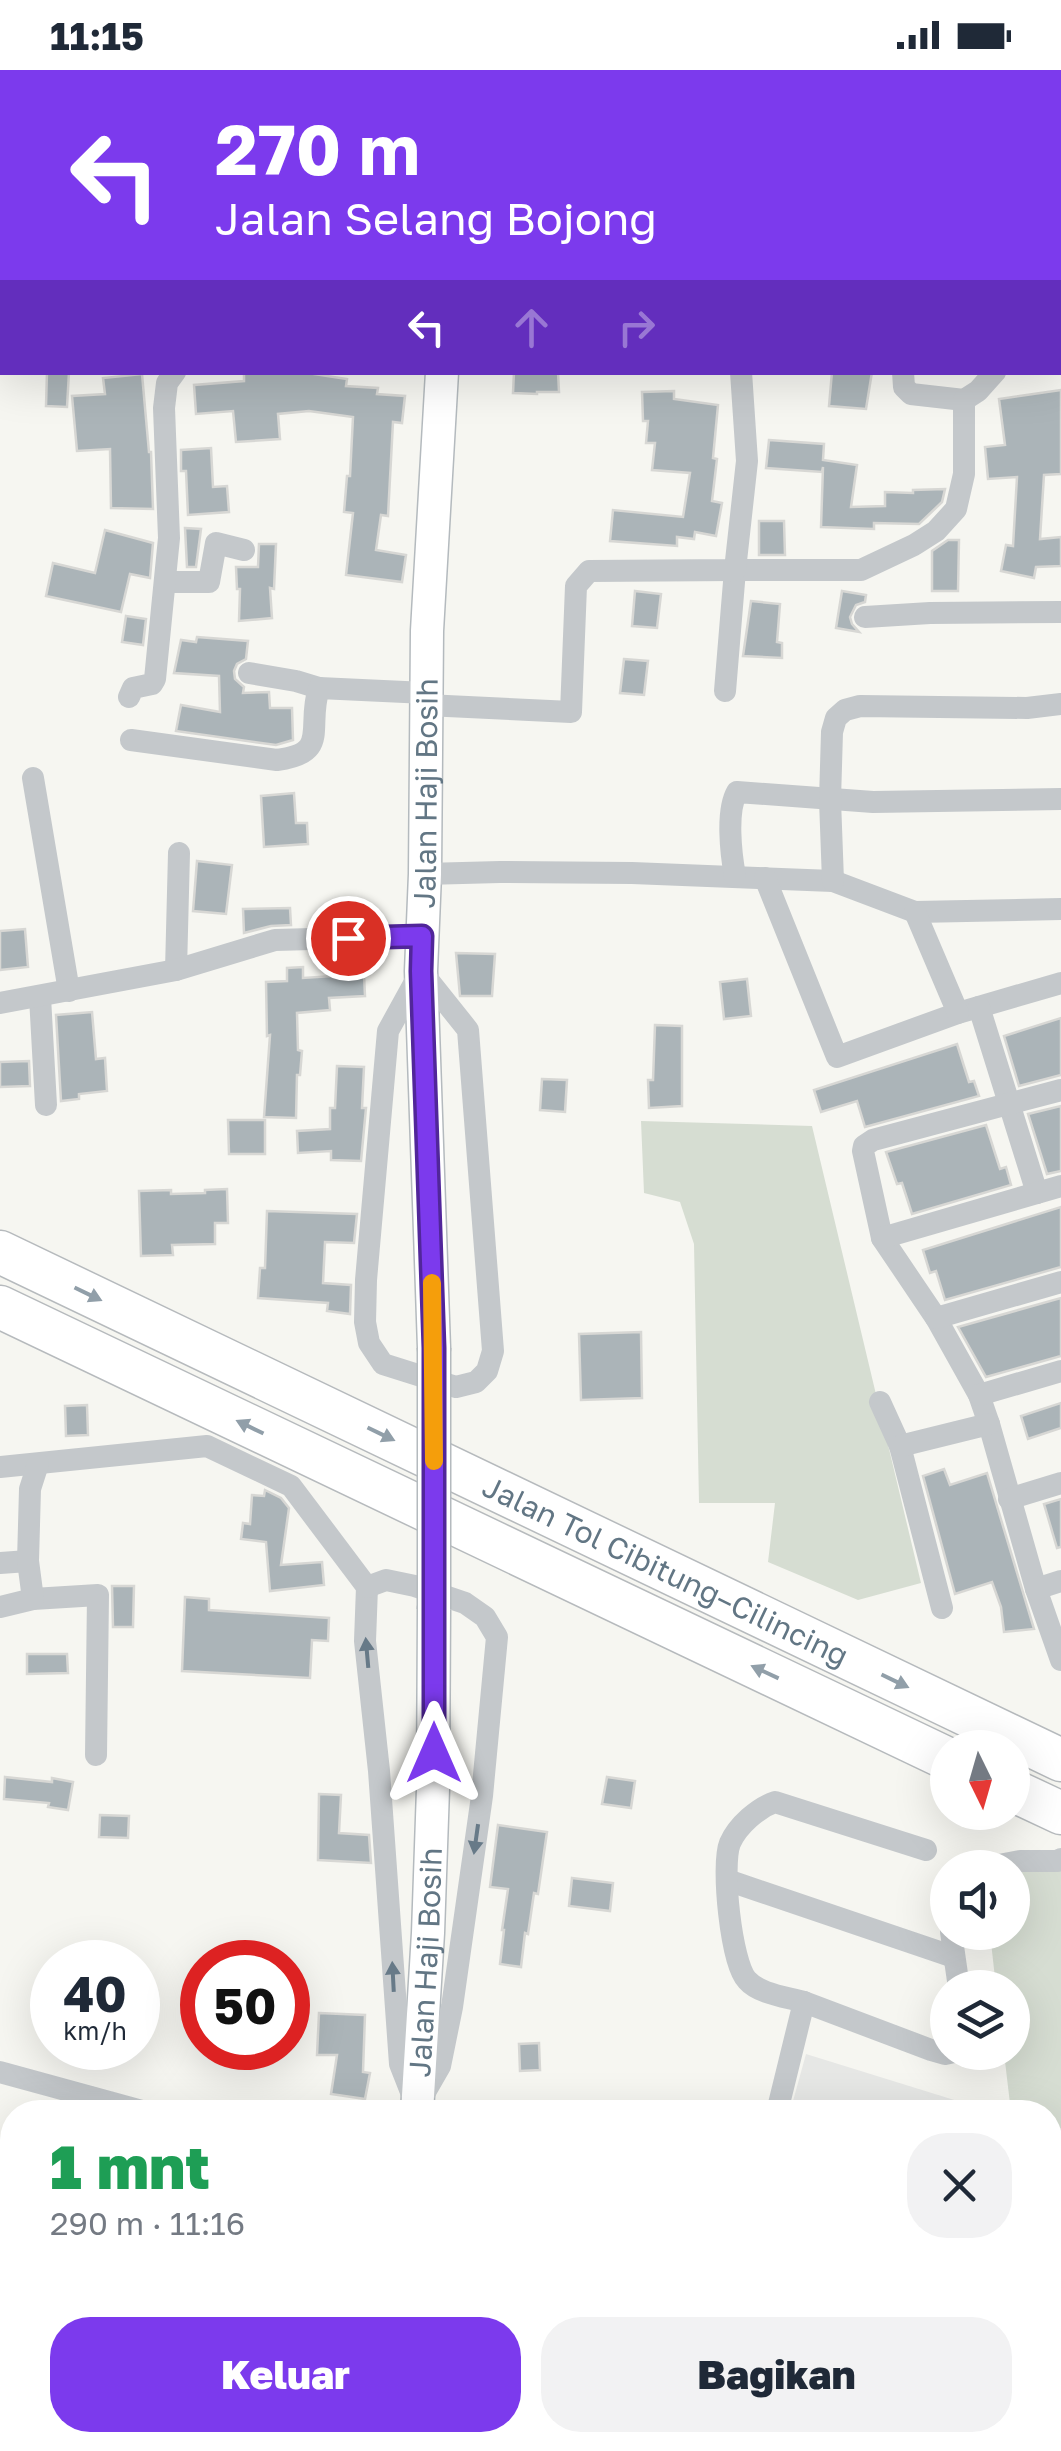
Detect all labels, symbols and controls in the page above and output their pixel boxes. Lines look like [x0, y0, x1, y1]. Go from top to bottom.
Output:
text: 11:15 [50, 13, 144, 58]
text: 270 m [215, 106, 420, 190]
icon: left [50, 110, 180, 240]
text: Jalan Selang Bojong [215, 191, 657, 245]
icon: left [399, 300, 454, 355]
icon: ahead [504, 300, 559, 355]
icon: right [609, 300, 664, 355]
street label: Jalan Haji Bosih [406, 678, 445, 909]
pin [306, 896, 391, 981]
icon: arrive [321, 911, 376, 966]
one-way arrow [74, 1285, 103, 1302]
one-way arrow [235, 1418, 264, 1435]
one-way arrow [367, 1426, 396, 1443]
street label: Jalan Tol Cibitung–Cilincing [477, 1468, 854, 1674]
one-way arrow [358, 1637, 374, 1669]
one-way arrow [750, 1663, 779, 1680]
one-way arrow [881, 1672, 910, 1689]
position arrow [382, 1701, 486, 1805]
north arrow [930, 1730, 1030, 1830]
map controls [930, 1730, 1030, 2070]
one-way arrow [467, 1823, 483, 1855]
street label: Jalan Haji Bosih [401, 1847, 449, 2078]
button: sound [930, 1850, 1030, 1950]
speed limit sign: 50 [180, 1940, 310, 2070]
one-way arrow [385, 1961, 401, 1993]
text: 40 [63, 1963, 127, 2023]
button: layers [930, 1970, 1030, 2070]
text: km/h [63, 2015, 127, 2046]
text: 1 mnt [50, 2130, 210, 2202]
button: close [907, 2133, 1012, 2238]
text: 290 m · 11:16 [50, 2204, 245, 2242]
button: Keluar [50, 2317, 521, 2432]
button: Bagikan [541, 2317, 1012, 2432]

